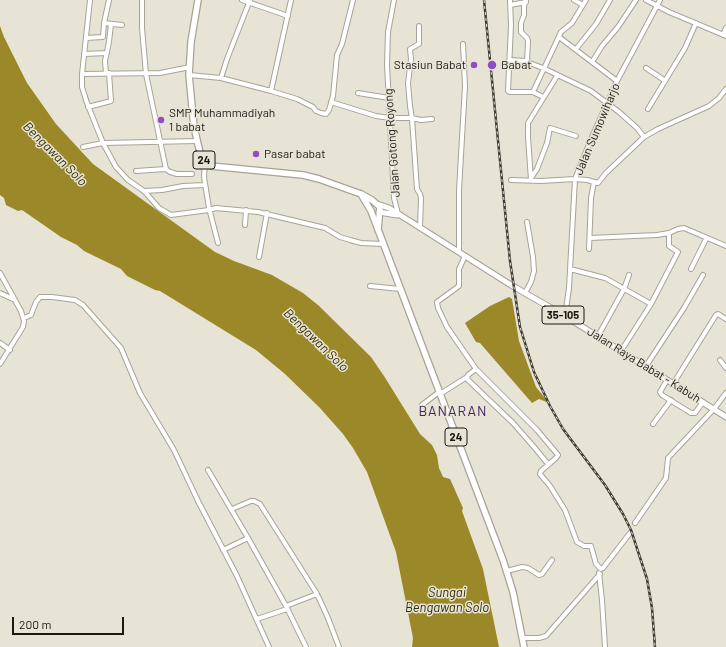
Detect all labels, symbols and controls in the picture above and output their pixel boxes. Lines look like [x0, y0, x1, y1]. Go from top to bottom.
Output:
place label: Stasiun Babat [394, 58, 466, 72]
place label: Babat [501, 58, 532, 72]
marker: Babat [486, 59, 498, 71]
marker: Stasiun Babat [469, 60, 479, 70]
street label: Jalan Sumowiharjo [571, 81, 623, 177]
street label: Jalan Gotong Royong [381, 88, 403, 198]
place label: SMP Muhammadiyah 1 babat [169, 106, 275, 134]
marker: SMP Muhammadiyah 1 babat [156, 115, 166, 125]
water label: Bengawan Solo [20, 119, 90, 189]
place label: Pasar babat [264, 147, 326, 161]
marker: Pasar babat [251, 149, 261, 159]
road number: 24 [193, 151, 215, 169]
water label: Bengawan Solo [280, 305, 352, 375]
road number: 35-105 [542, 306, 584, 324]
street label: Jalan Raya Babat - Kabuh [585, 324, 703, 406]
district label: BANARAN [419, 403, 487, 419]
road number: 24 [445, 428, 467, 446]
water label: Sungai Bengawan Solo [405, 585, 489, 616]
scale bar [14, 609, 126, 635]
text: 200 m [19, 617, 51, 631]

